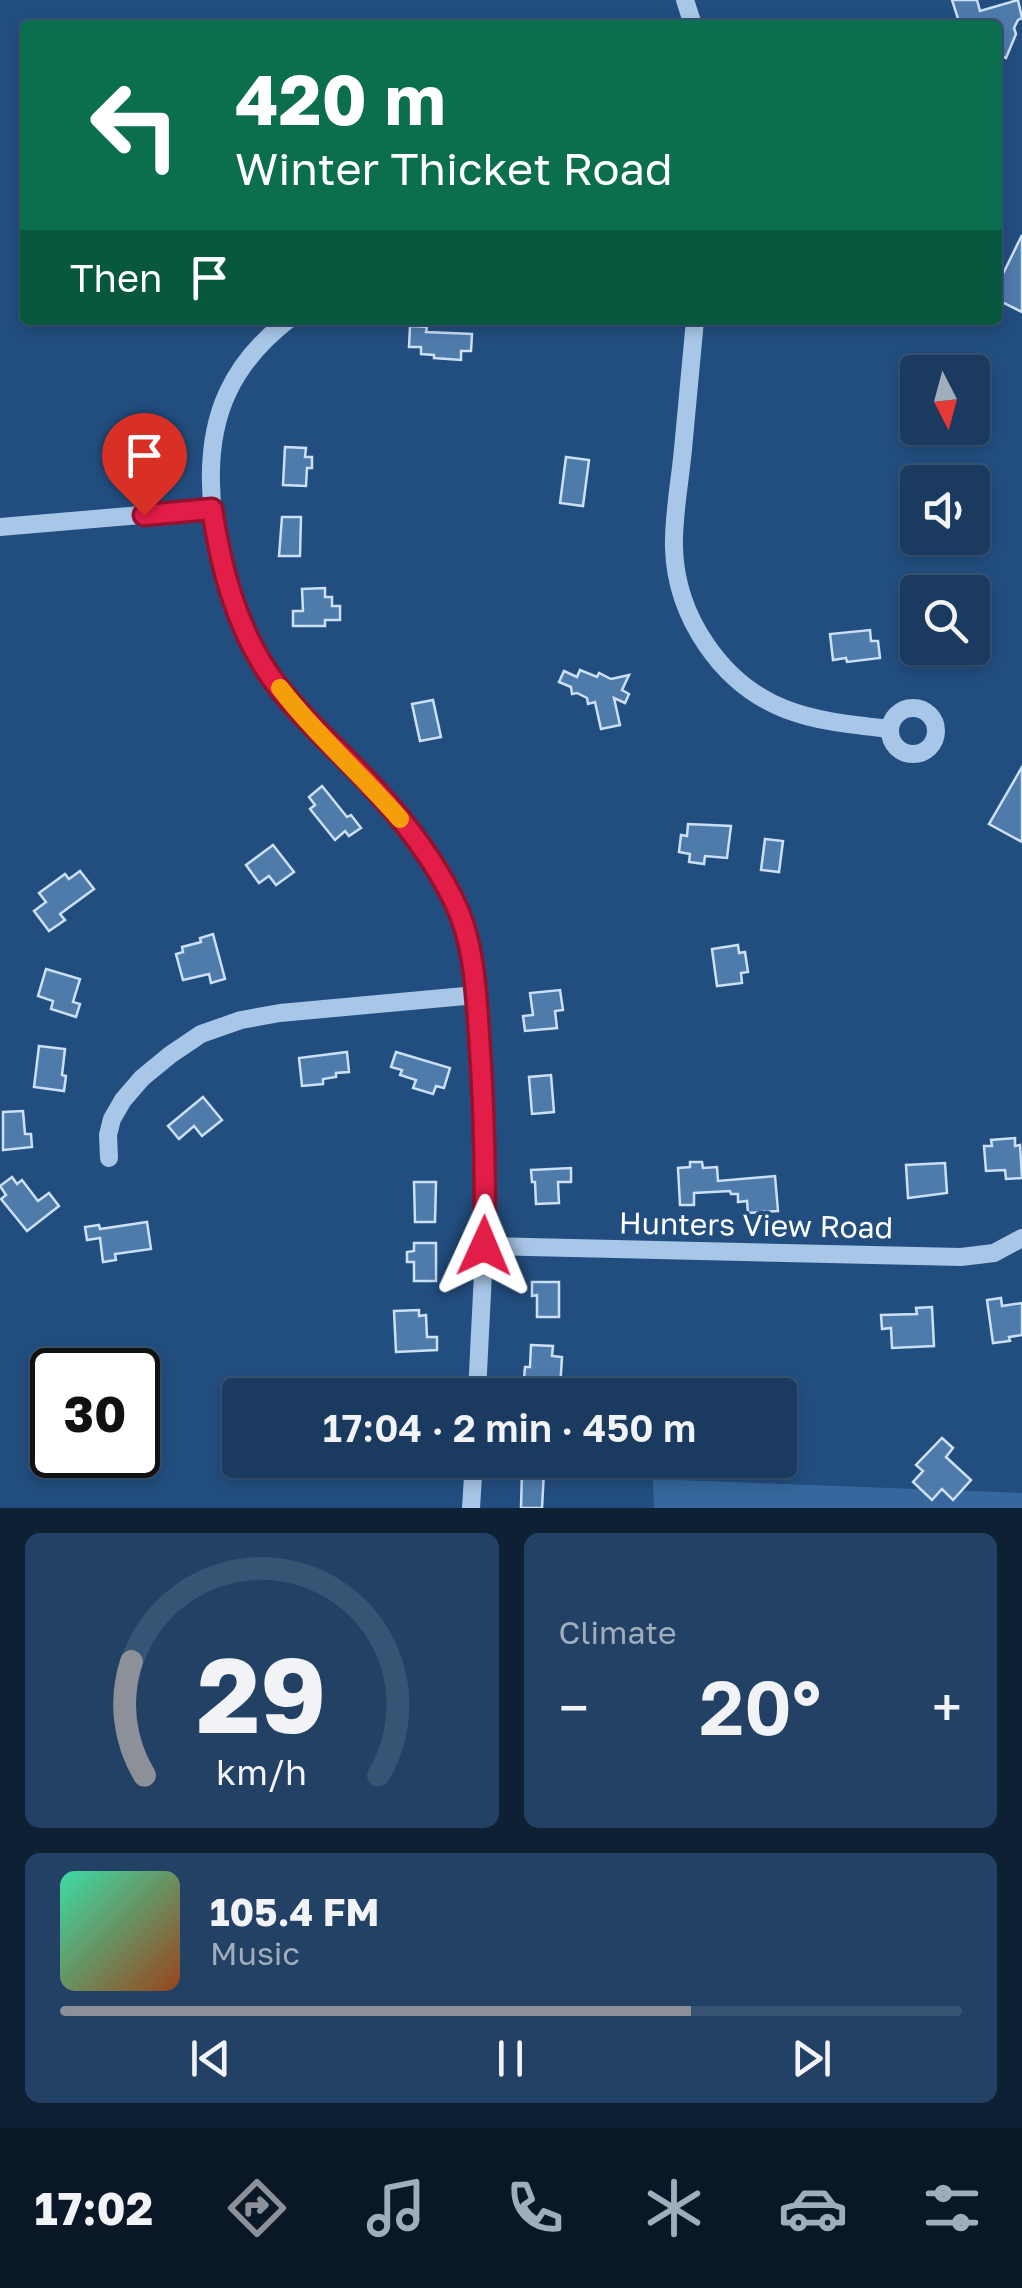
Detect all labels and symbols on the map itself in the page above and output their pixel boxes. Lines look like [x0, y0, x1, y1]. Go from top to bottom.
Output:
north arrow [900, 355, 990, 445]
pin [102, 413, 187, 516]
position arrow [432, 1194, 536, 1298]
street label: Hunters View Road [619, 1205, 893, 1245]
speed limit sign: 30 [30, 1348, 160, 1478]

